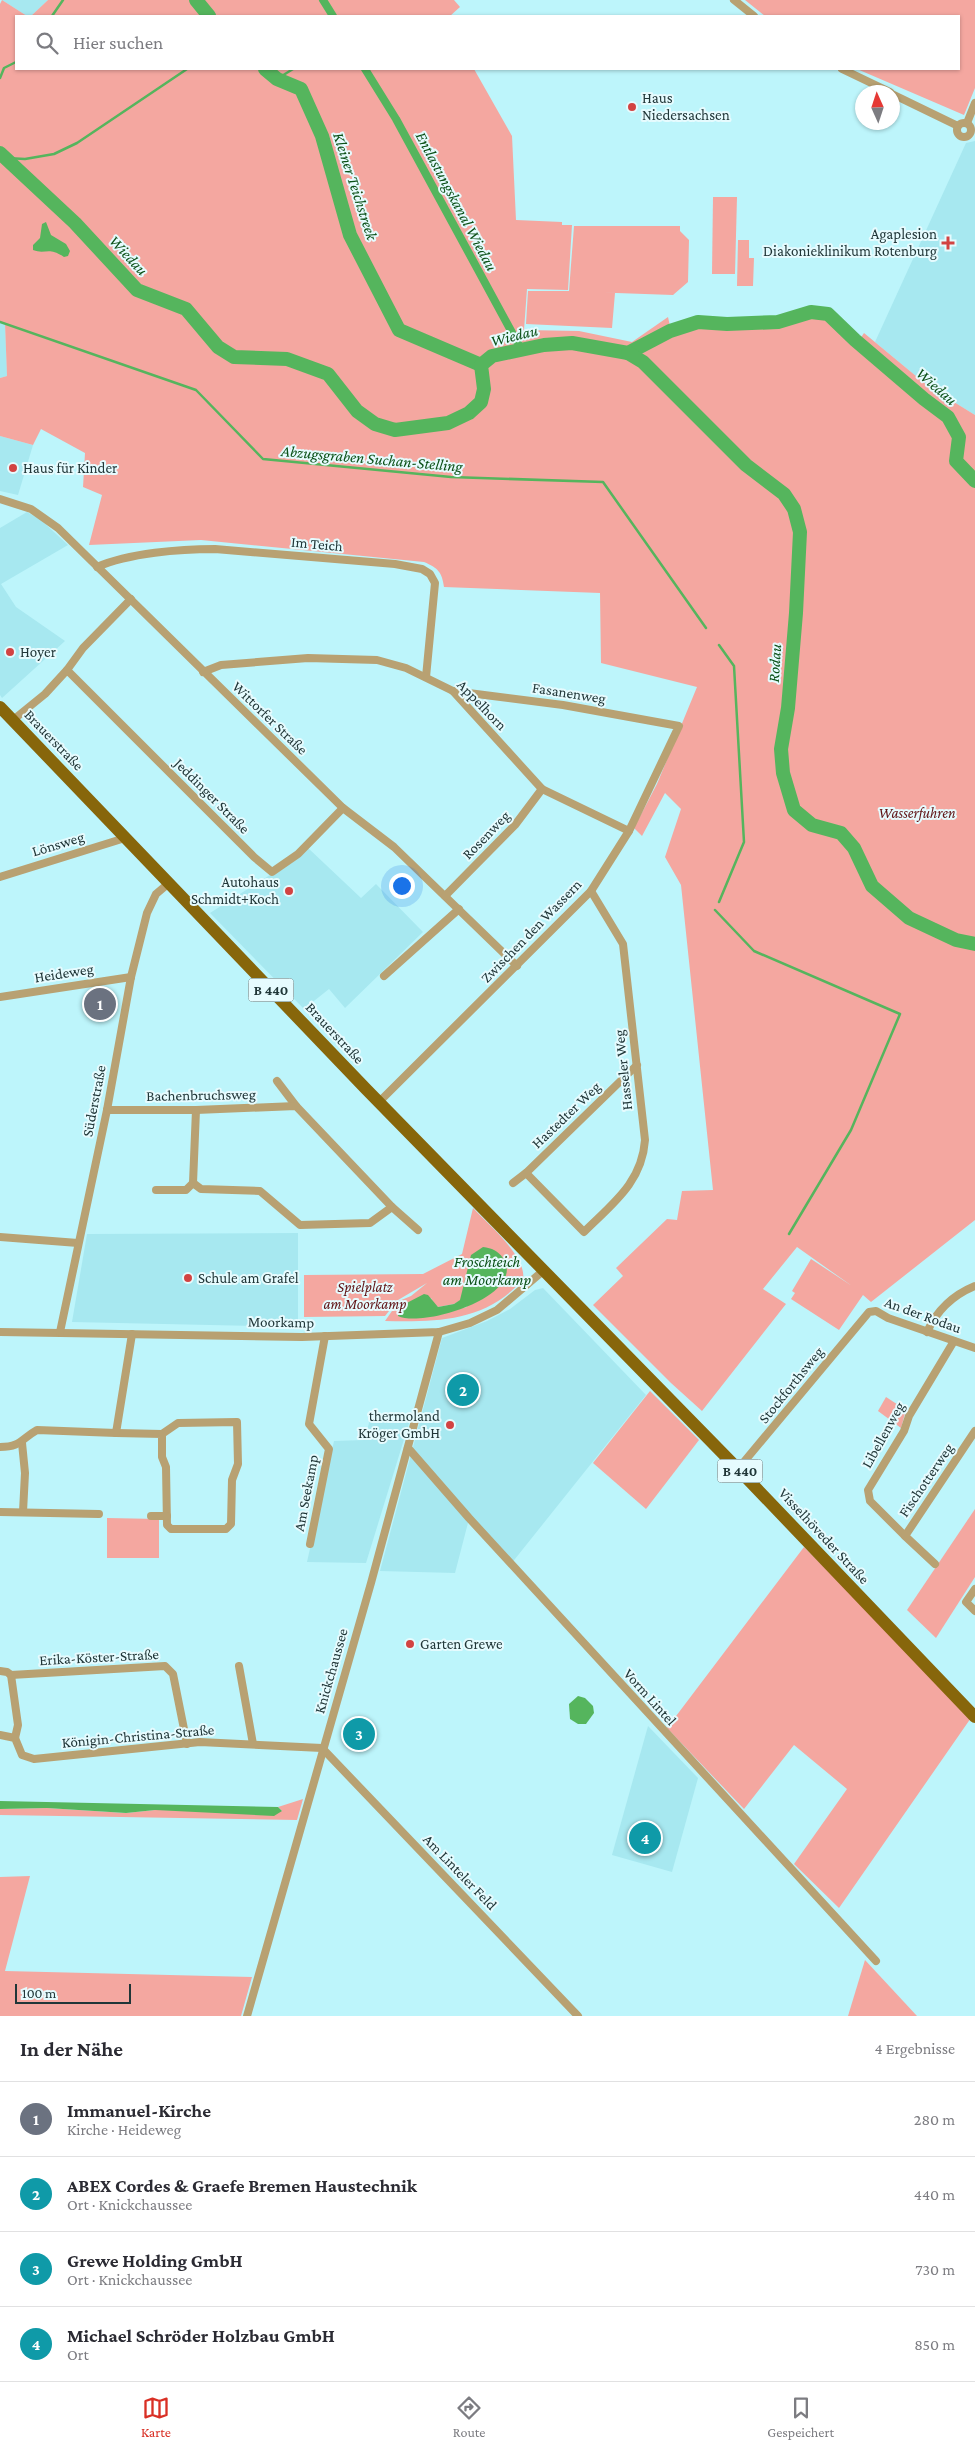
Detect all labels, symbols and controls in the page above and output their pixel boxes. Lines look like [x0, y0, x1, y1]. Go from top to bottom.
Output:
search box [15, 15, 960, 70]
icon: search [33, 29, 61, 57]
text: Hier suchen [73, 32, 163, 53]
north arrow [855, 85, 900, 130]
place label: Haus Niedersachsen [642, 90, 730, 123]
marker: Haus Niedersachsen [626, 101, 638, 113]
water label: Entlastungskanal Wiedau [412, 129, 501, 274]
water label: Kleiner Teichstreek [330, 130, 381, 243]
place label: Agaplesion Diakonieklinikum Rotenburg [763, 226, 937, 260]
water label: Wiedau [106, 232, 151, 279]
marker: Agaplesion Diakonieklinikum Rotenburg [941, 236, 955, 250]
water label: Wiedau [489, 321, 539, 350]
water label: Wiedau [913, 364, 960, 409]
water label: Abzugsgraben Suchan-Stelling [279, 442, 464, 476]
place label: Haus für Kinder [23, 460, 118, 476]
marker: Haus für Kinder [7, 462, 19, 474]
street label: Im Teich [291, 534, 343, 554]
water label: Rodau [765, 643, 784, 683]
place label: Hoyer [20, 644, 57, 661]
marker: Hoyer [4, 646, 16, 658]
street label: Appelhorn [453, 677, 510, 734]
street label: Wittorfer Straße [229, 678, 311, 758]
street label: Fasanenweg [531, 679, 607, 708]
street label: Brauerstraße [21, 706, 87, 774]
street label: Jeddinger Straße [169, 754, 253, 838]
park label: Wasserfuhren [878, 805, 956, 822]
street label: Rosenweg [459, 808, 514, 863]
street label: Lönsweg [30, 829, 86, 860]
your location [389, 873, 415, 899]
place label: Autohaus Schmidt+Koch [191, 874, 279, 907]
street label: Zwischen den Wassern [478, 876, 584, 986]
marker: Autohaus Schmidt+Koch [283, 885, 295, 897]
street label: Heideweg [33, 960, 95, 987]
road number: B 440 [248, 978, 294, 1002]
pin: 1 [84, 985, 116, 1023]
street label: Brauerstraße [303, 999, 368, 1067]
street label: Hasseler Weg [611, 1029, 636, 1111]
street label: Süderstraße [79, 1064, 109, 1138]
street label: Hastedter Weg [529, 1078, 604, 1152]
street label: Bachenbruchsweg [146, 1086, 256, 1105]
water label: Froschteich am Moorkamp [443, 1253, 532, 1289]
place label: Schule am Grafel [198, 1270, 299, 1286]
marker: Schule am Grafel [182, 1272, 194, 1284]
park label: Spielplatz am Moorkamp [324, 1279, 406, 1313]
street label: An der Rodau [882, 1294, 964, 1336]
street label: Moorkamp [248, 1313, 315, 1332]
street label: Stockforthsweg [755, 1344, 827, 1427]
pin: 2 [447, 1371, 479, 1409]
street label: Libellenweg [858, 1399, 909, 1471]
place label: thermoland Kröger GmbH [358, 1408, 440, 1442]
marker: thermoland Kröger GmbH [444, 1419, 456, 1431]
street label: Fischotterweg [896, 1440, 957, 1520]
street label: Am Seekamp [291, 1453, 322, 1533]
road number: B 440 [718, 1460, 762, 1482]
street label: Visselhöveder Straße [776, 1485, 873, 1587]
street label: Knickchaussee [311, 1626, 351, 1715]
place label: Garten Grewe [420, 1636, 503, 1652]
marker: Garten Grewe [404, 1638, 416, 1650]
street label: Erika-Köster-Straße [39, 1646, 160, 1668]
street label: Vorm Lintel [620, 1665, 680, 1729]
pin: 3 [343, 1715, 375, 1753]
street label: Königin-Christina-Straße [61, 1721, 215, 1752]
pin: 4 [629, 1819, 661, 1857]
street label: Am Linteler Feld [420, 1831, 500, 1913]
scale bar [15, 1981, 131, 2004]
text: 100 m [22, 1985, 56, 2001]
text: In der Nähe [20, 2037, 123, 2061]
text: 4 Ergebnisse [875, 2040, 955, 2057]
text: Immanuel-Kirche [67, 2100, 211, 2121]
text: 1 [33, 2111, 39, 2128]
text: 280 m [914, 2111, 955, 2128]
text: Kirche · Heideweg [67, 2121, 181, 2138]
text: ABEX Cordes & Graefe Bremen Haustechnik [67, 2175, 417, 2196]
text: 2 [32, 2186, 40, 2203]
text: 440 m [914, 2186, 955, 2203]
text: Ort · Knickchaussee [67, 2196, 192, 2213]
text: Grewe Holding GmbH [67, 2250, 243, 2271]
text: 3 [32, 2261, 40, 2278]
text: 730 m [915, 2261, 955, 2278]
text: Ort · Knickchaussee [67, 2271, 192, 2288]
text: Michael Schröder Holzbau GmbH [67, 2325, 335, 2346]
text: 4 [32, 2336, 40, 2353]
text: 850 m [914, 2336, 955, 2353]
text: Ort [67, 2346, 89, 2363]
tab: Karte [141, 2394, 171, 2440]
tab: Route [453, 2394, 486, 2440]
tab: Gespeichert [767, 2394, 834, 2440]

